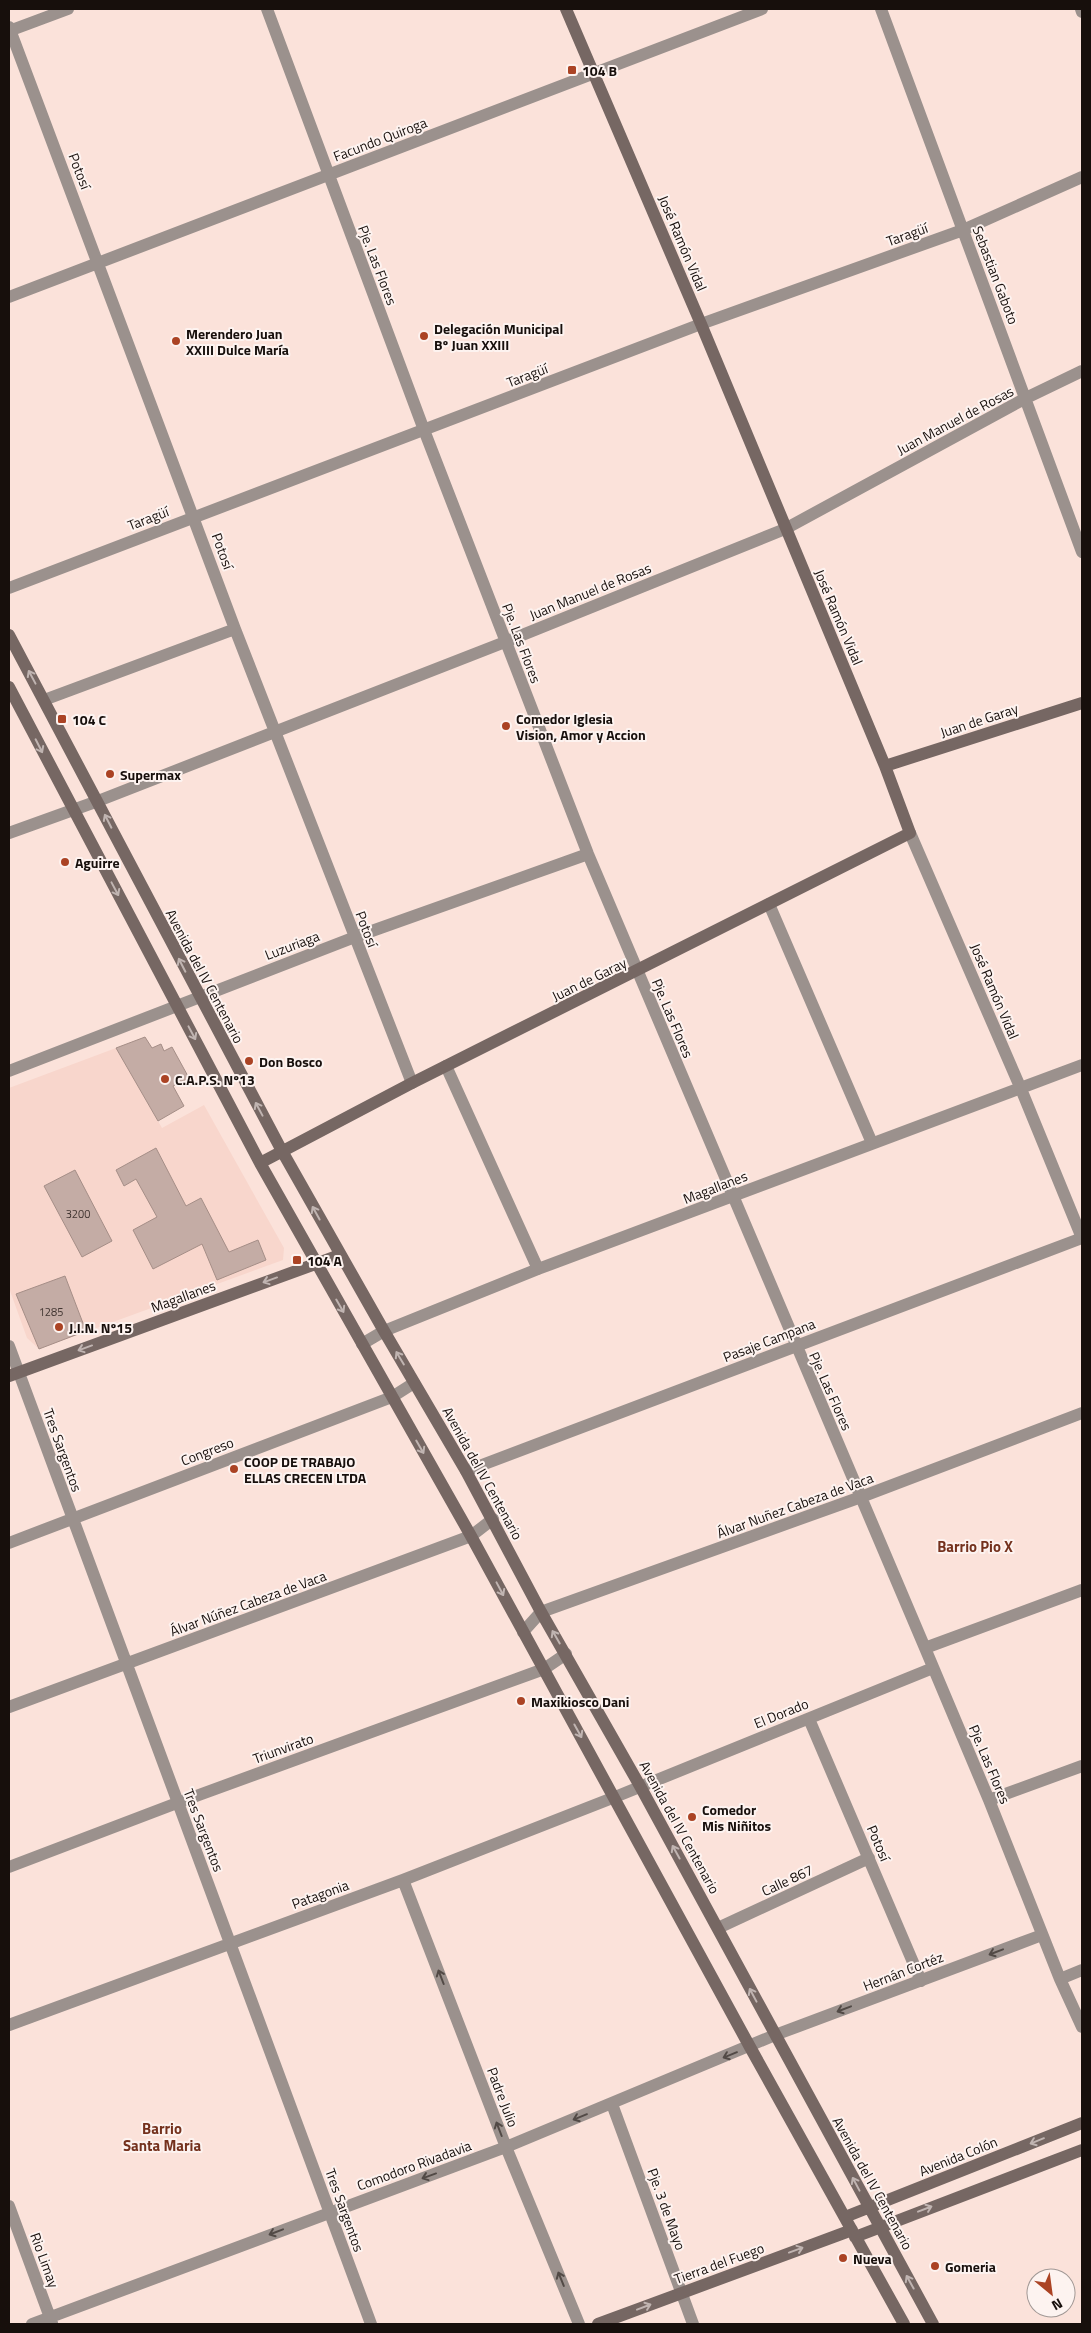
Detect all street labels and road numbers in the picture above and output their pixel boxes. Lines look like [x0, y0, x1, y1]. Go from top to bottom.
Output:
street label: Facundo Quiroga [330, 111, 430, 167]
street label: Potosí [63, 150, 97, 193]
street label: José Ramón Vidal [653, 192, 713, 294]
street label: Taragüí [883, 217, 932, 251]
street label: Pje. Las Flores [353, 222, 403, 308]
street label: Sebastian Gaboto [968, 223, 1024, 327]
street label: Taragüí [503, 357, 552, 392]
street label: Juan Manuel de Rosas [893, 380, 1017, 460]
street label: Taragüí [124, 500, 173, 535]
street label: Potosí [207, 530, 240, 573]
street label: Juan Manuel de Rosas [526, 557, 654, 625]
street label: José Ramón Vidal [809, 566, 869, 668]
street label: Pje. Las Flores [497, 600, 547, 686]
street label: Juan de Garay [937, 697, 1021, 742]
street label: Avenida del IV Centenario [161, 905, 249, 1047]
street label: Potosí [350, 908, 384, 951]
street label: Luzuriaga [262, 925, 322, 965]
street label: José Ramón Vidal [965, 940, 1025, 1042]
street label: Juan de Garay [548, 952, 630, 1006]
street label: Pje. Las Flores [647, 975, 699, 1061]
street label: Magallanes [680, 1165, 750, 1209]
street label: Magallanes [148, 1275, 218, 1317]
street label: Pasaje Campana [720, 1313, 818, 1367]
street label: Pje. Las Flores [804, 1348, 858, 1434]
street label: Avenida del IV Centenario [438, 1403, 528, 1543]
street label: Tres Sargentos [38, 1405, 88, 1495]
street label: Congreso [177, 1431, 237, 1471]
street label: Álvar Nuñez Cabeza de Vaca [714, 1467, 876, 1543]
street label: Álvar Núñez Cabeza de Vaca [167, 1565, 329, 1641]
street label: El Dorado [751, 1693, 811, 1733]
street label: Pje. Las Flores [964, 1721, 1016, 1807]
street label: Triunvirato [250, 1727, 316, 1769]
street label: Avenida del IV Centenario [635, 1757, 725, 1897]
street label: Tres Sargentos [179, 1785, 229, 1875]
street label: Potosí [862, 1822, 896, 1865]
street label: Calle 867 [758, 1859, 816, 1901]
street label: Patagonia [289, 1874, 351, 1914]
street label: Hernán Cortéz [860, 1946, 946, 1996]
street label: Padre Julio [482, 2064, 524, 2130]
street label: Avenida del IV Centenario [828, 2113, 918, 2253]
street label: Avenida Colón [916, 2131, 1000, 2181]
street label: Comodoro Rivadavia [354, 2135, 474, 2195]
street label: Tres Sargentos [320, 2165, 370, 2255]
street label: Pje. 3 de Mayo [642, 2165, 692, 2253]
street label: Rio Limay [25, 2229, 65, 2291]
street label: Tierra del Fuego [671, 2237, 767, 2289]

